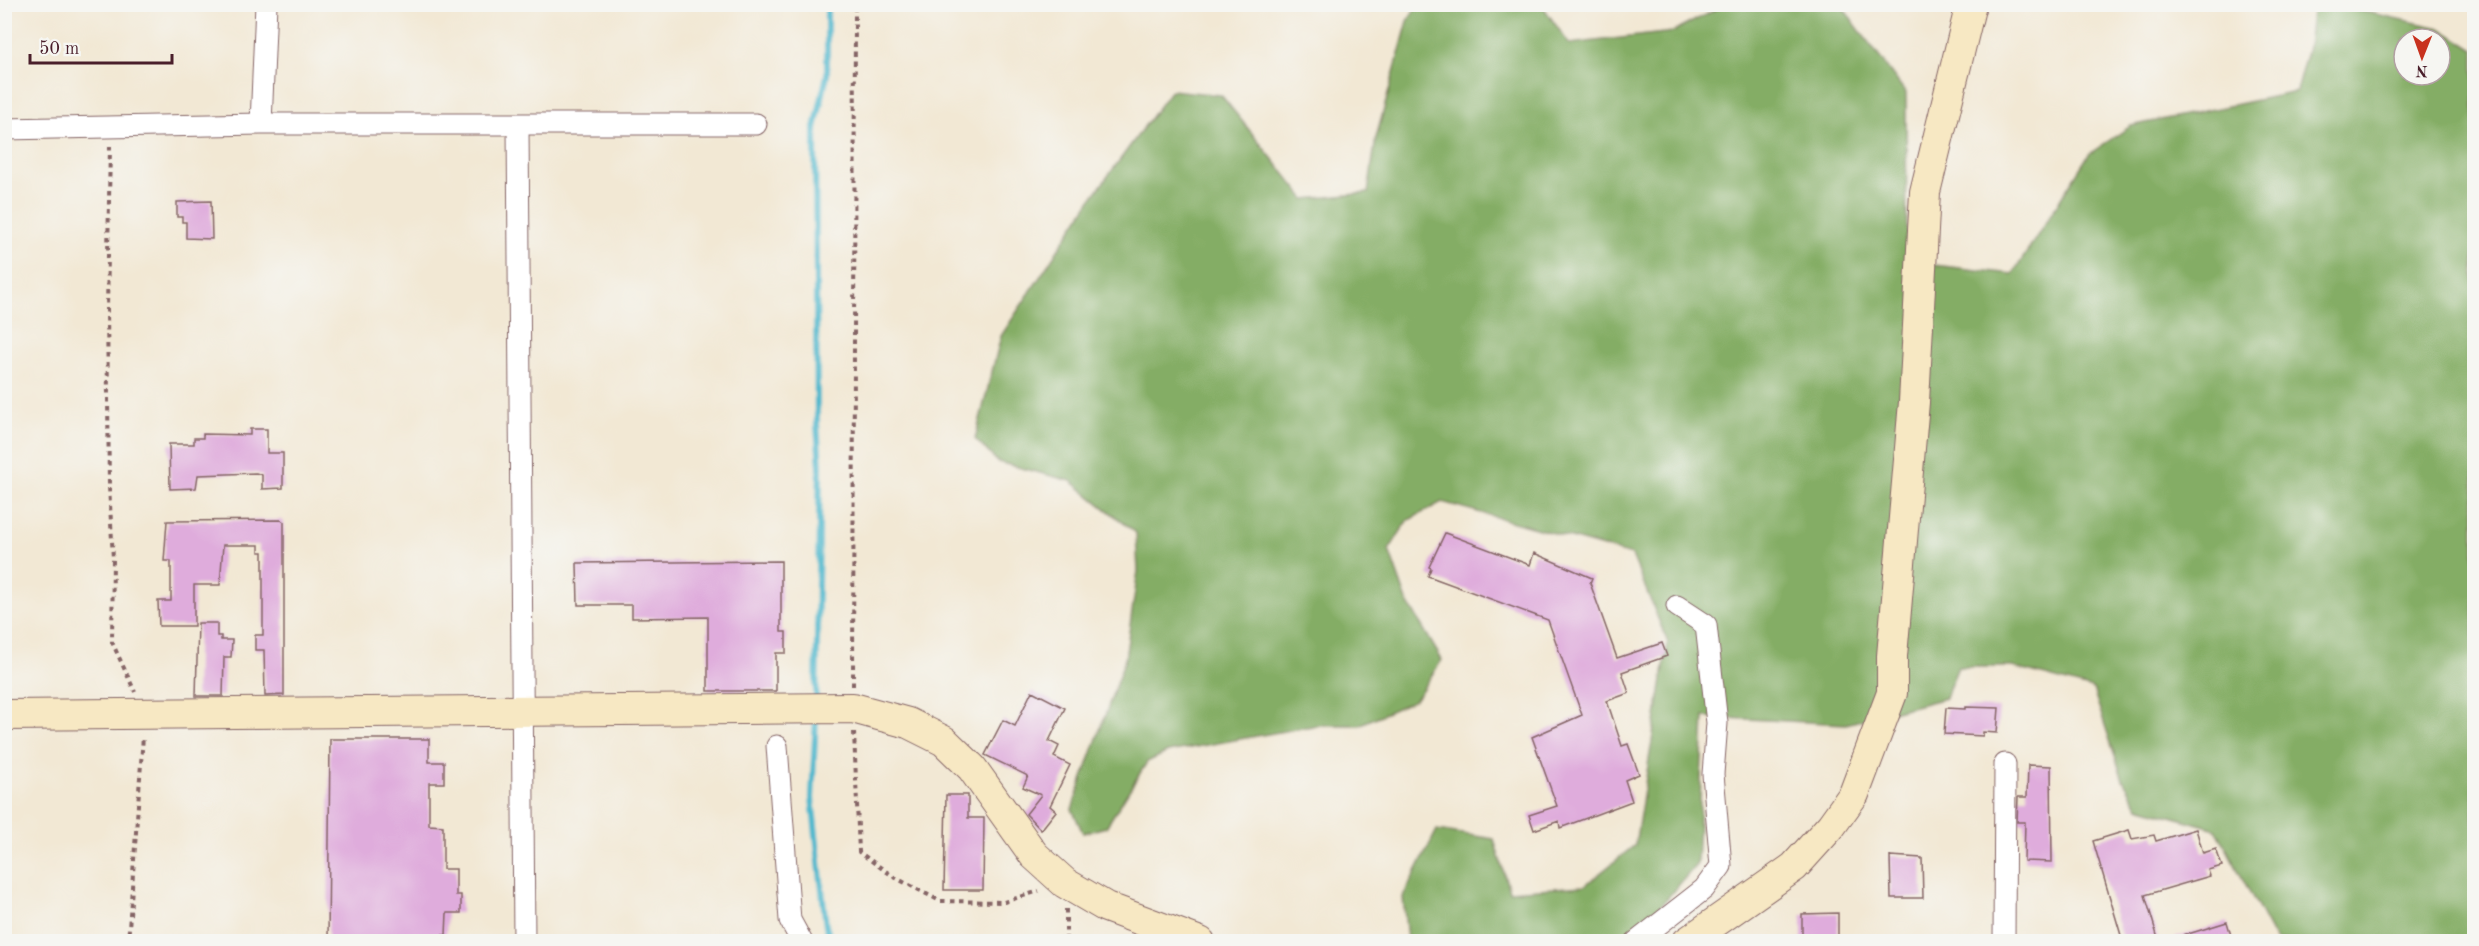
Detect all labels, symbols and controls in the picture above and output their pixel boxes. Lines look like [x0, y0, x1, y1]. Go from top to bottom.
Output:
scale bar [30, 27, 172, 65]
north arrow [2392, 27, 2452, 87]
text: 50 m [39, 40, 79, 58]
text: N [2415, 62, 2428, 78]

